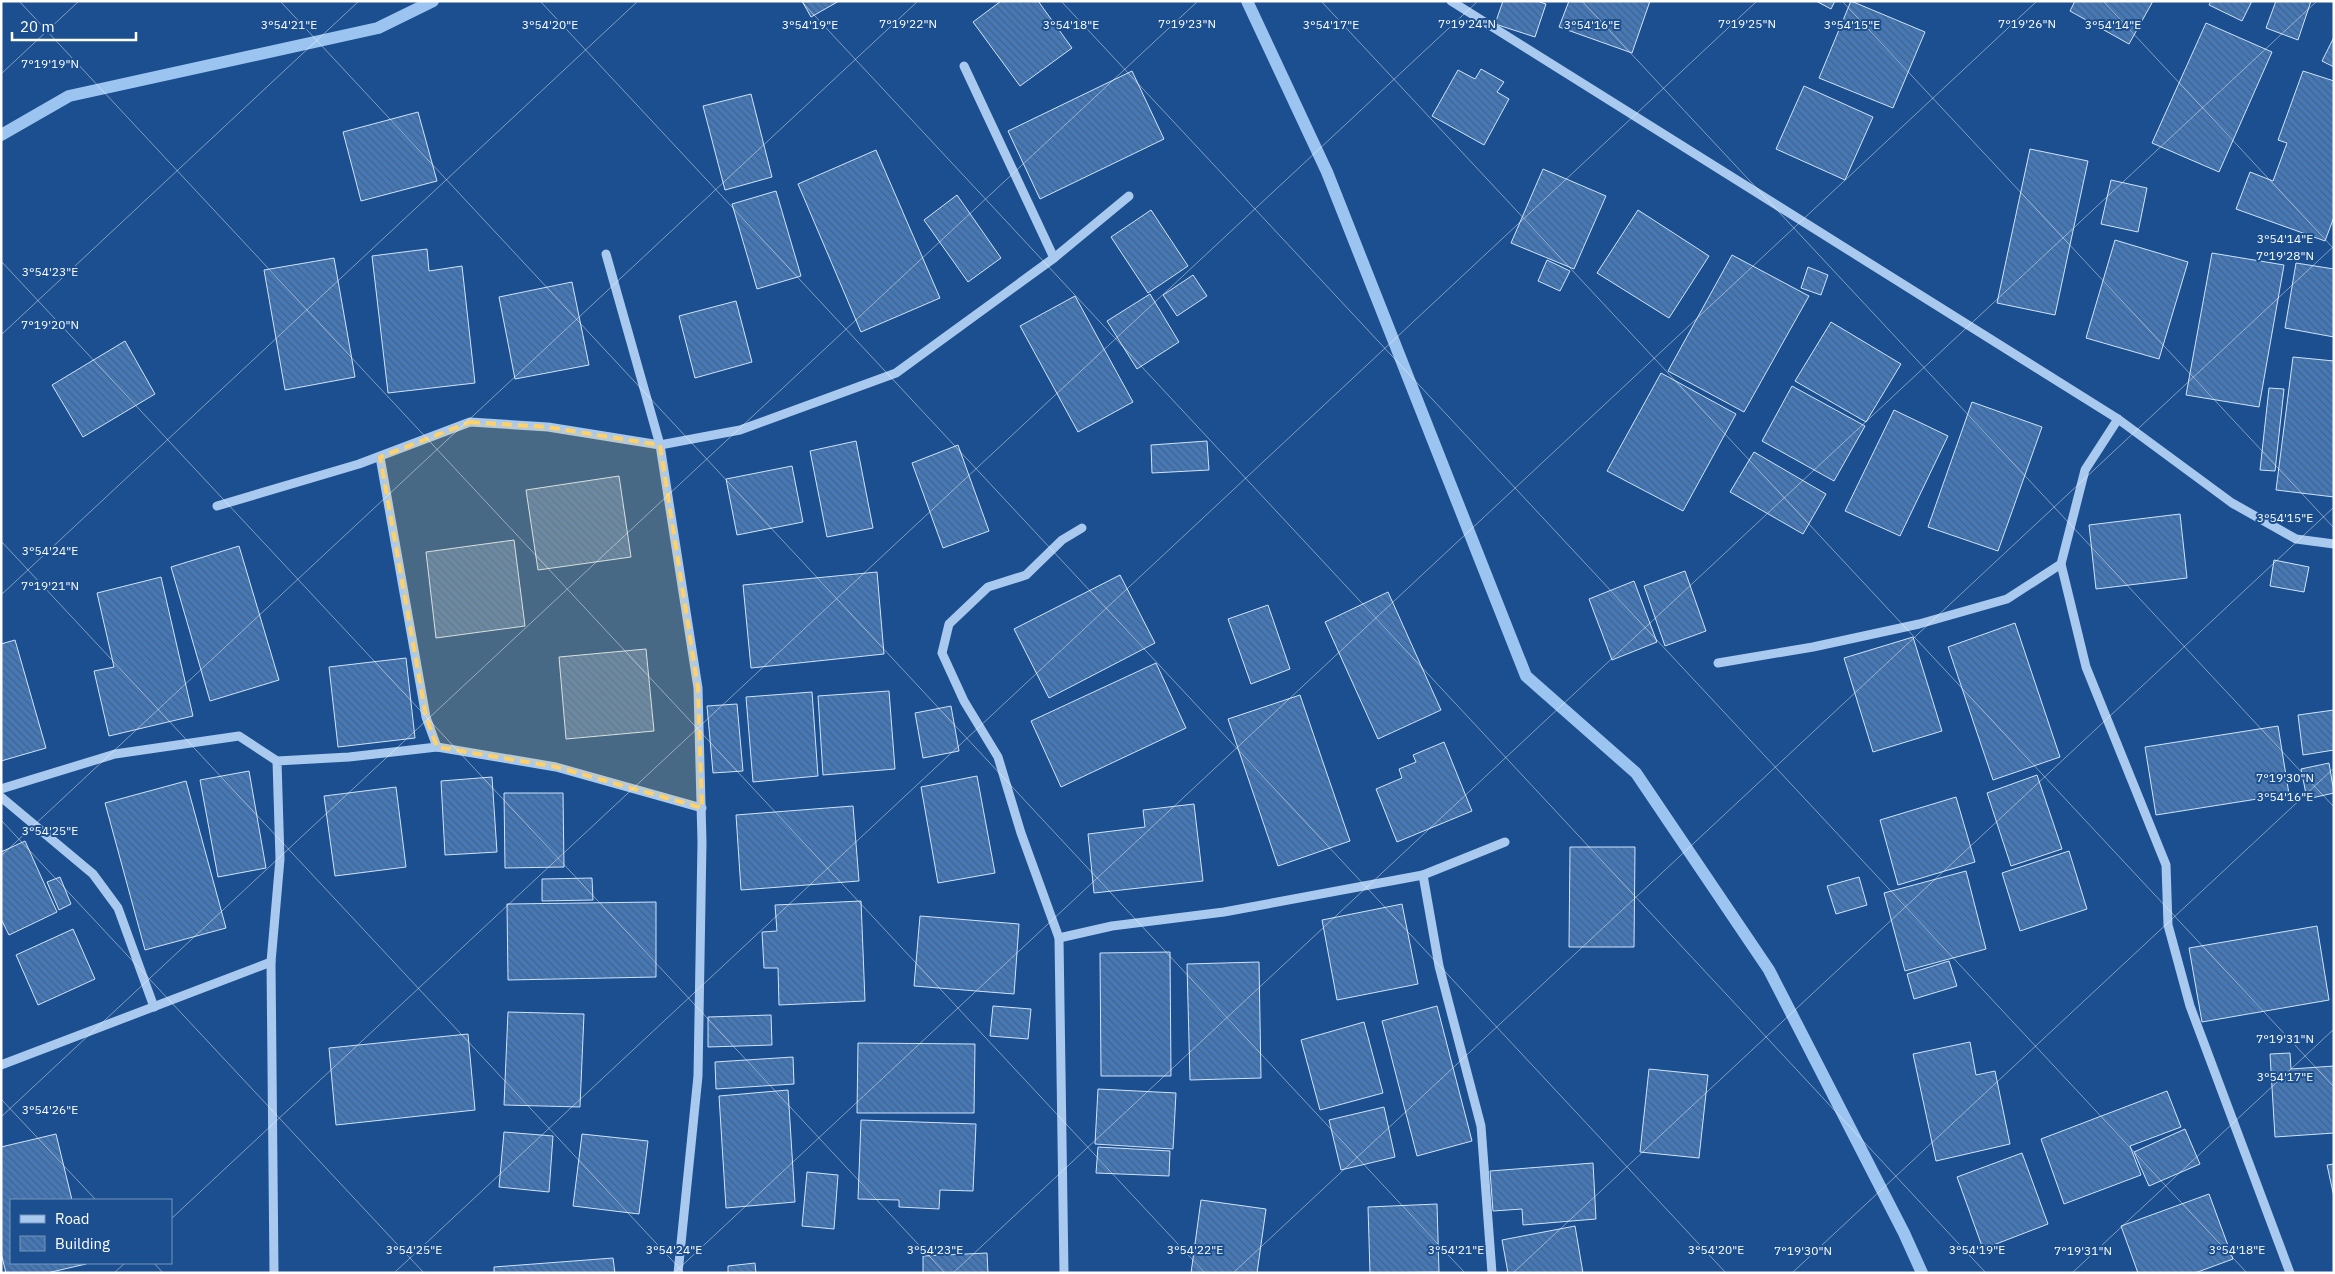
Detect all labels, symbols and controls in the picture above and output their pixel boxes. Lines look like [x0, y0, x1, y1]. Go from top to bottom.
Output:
scale bar [12, 10, 136, 42]
text: 7°19'22"N [879, 16, 937, 31]
text: 7°19'23"N [1158, 16, 1216, 31]
text: 7°19'24"N [1438, 16, 1496, 31]
text: 7°19'25"N [1718, 16, 1776, 31]
text: 7°19'26"N [1998, 16, 2056, 31]
text: 20 m [20, 17, 55, 36]
text: 3°54'21"E [261, 17, 317, 32]
text: 3°54'20"E [522, 17, 578, 32]
text: 3°54'19"E [782, 17, 838, 32]
text: 3°54'18"E [1043, 17, 1099, 32]
text: 3°54'17"E [1303, 17, 1359, 32]
text: 3°54'16"E [1564, 17, 1620, 32]
text: 3°54'15"E [1824, 17, 1880, 32]
text: 3°54'14"E [2085, 17, 2141, 32]
text: 7°19'19"N [21, 56, 79, 71]
text: 3°54'14"E [2257, 231, 2313, 246]
text: 7°19'28"N [2256, 248, 2314, 263]
text: 3°54'23"E [22, 264, 78, 279]
text: 7°19'20"N [21, 317, 79, 332]
text: 3°54'15"E [2257, 510, 2313, 525]
text: 3°54'24"E [22, 543, 78, 558]
text: 7°19'21"N [21, 578, 79, 593]
text: 7°19'30"N [2256, 770, 2314, 785]
text: 3°54'16"E [2257, 789, 2313, 804]
text: 3°54'25"E [22, 823, 78, 838]
text: 7°19'31"N [2256, 1031, 2314, 1046]
text: 3°54'17"E [2257, 1069, 2313, 1084]
text: 3°54'26"E [22, 1102, 78, 1117]
legend [10, 1199, 172, 1264]
text: Road [55, 1209, 90, 1228]
text: Building [55, 1234, 110, 1253]
text: 3°54'25"E [386, 1242, 442, 1257]
text: 3°54'24"E [646, 1242, 702, 1257]
text: 3°54'23"E [907, 1242, 963, 1257]
text: 3°54'22"E [1167, 1242, 1223, 1257]
text: 3°54'21"E [1428, 1242, 1484, 1257]
text: 3°54'20"E [1688, 1242, 1744, 1257]
text: 3°54'19"E [1949, 1242, 2005, 1257]
text: 3°54'18"E [2209, 1242, 2265, 1257]
text: 7°19'30"N [1774, 1243, 1832, 1258]
text: 7°19'31"N [2054, 1243, 2112, 1258]

